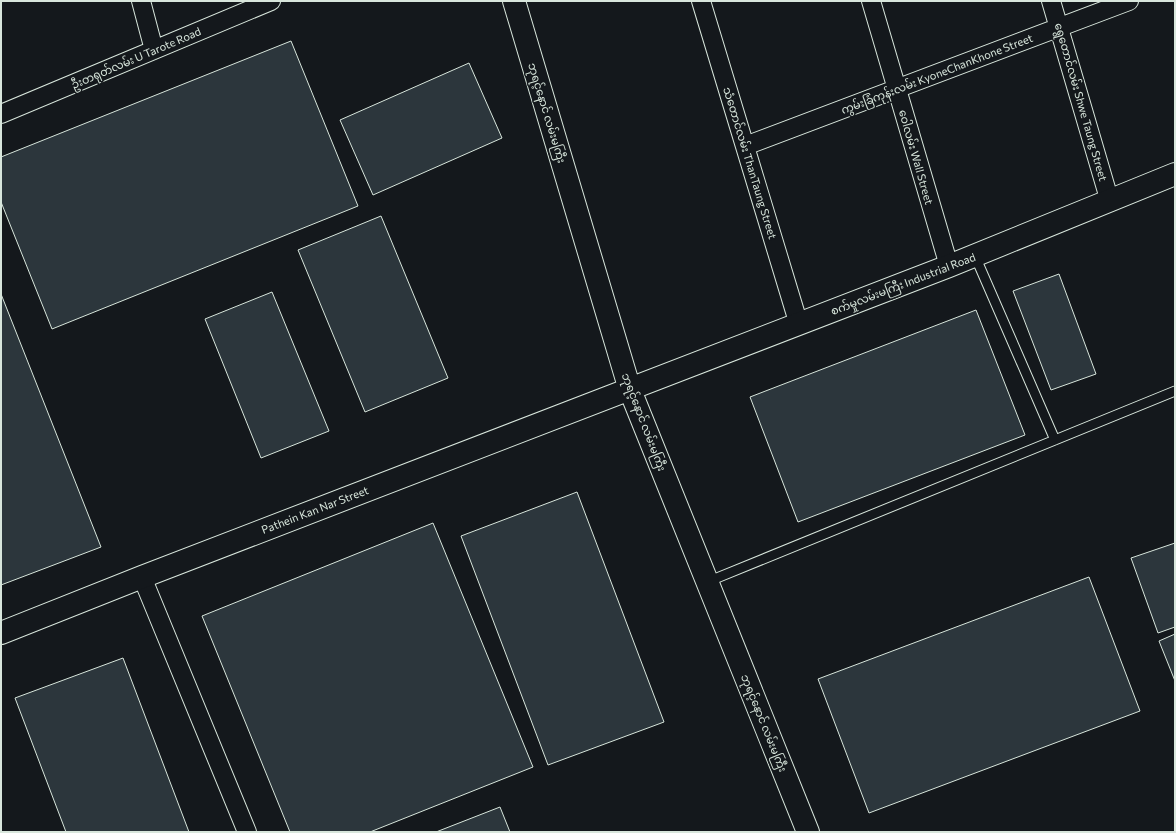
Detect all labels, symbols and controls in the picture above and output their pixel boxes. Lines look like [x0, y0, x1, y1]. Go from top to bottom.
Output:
street label: ရွေတောင်လမ်း Shwe Taung Street [1050, 21, 1110, 184]
street label: ဦးတရုတ်လမ်း U Tarote Road [69, 24, 204, 94]
street label: ကွမ်းခြံကုန်းလမ်း KyoneChanKhone Street [839, 31, 1036, 119]
street label: ဘုရင့်နောင် လမ်းမကြီး [523, 61, 569, 166]
street label: သံတောင်လမ်း ThanTaung Street [721, 85, 780, 241]
street label: ဝေါလမ်း Wall Street [897, 108, 936, 206]
street label: စက်မှုလမ်းမကြီး Industrial Road [829, 250, 978, 320]
street label: ဘုရင့်နောင် လမ်းမကြီး [617, 371, 669, 474]
street label: Pathein Kan Nar Street [259, 483, 371, 536]
street label: ဘုရင့်နောင် လမ်းမကြီး [736, 672, 790, 775]

